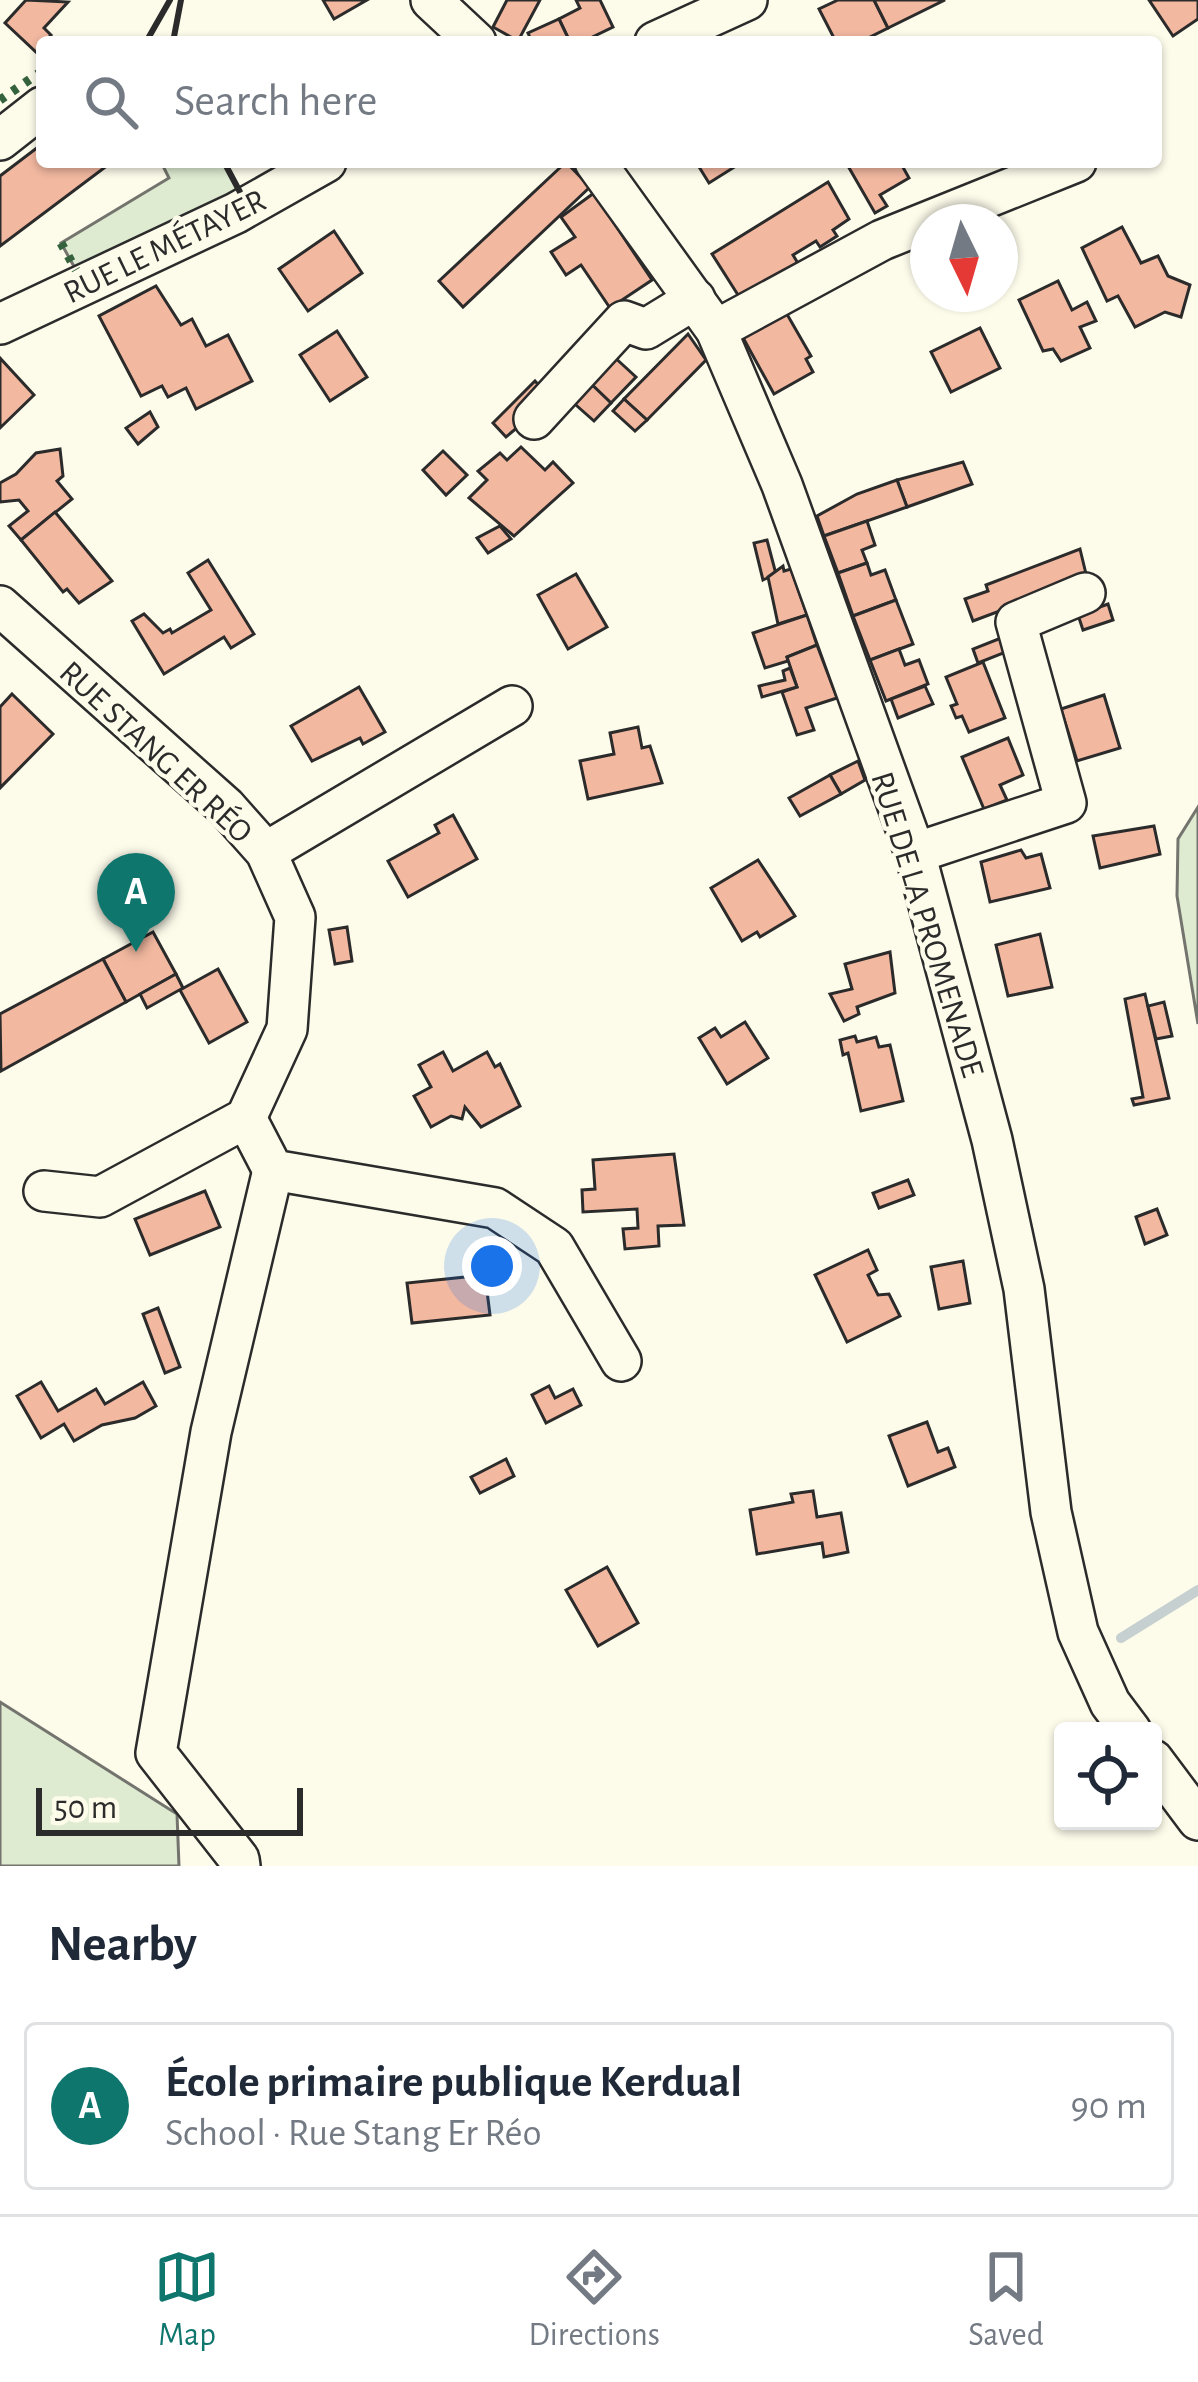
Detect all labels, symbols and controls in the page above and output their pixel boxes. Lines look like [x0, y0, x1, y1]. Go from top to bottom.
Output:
search box [36, 36, 1162, 168]
icon: search [78, 69, 144, 135]
text: Search here [174, 79, 377, 124]
street label: RUE LE MÉTAYER [57, 181, 271, 310]
north arrow [910, 204, 1018, 312]
street label: RUE STANG ER RÉO [53, 653, 261, 850]
street label: RUE DE LA PROMENADE [864, 768, 989, 1081]
pin: A [97, 853, 175, 952]
your location [462, 1236, 522, 1296]
map controls [1054, 1722, 1162, 1830]
button: locate [1054, 1722, 1162, 1830]
scale bar [36, 1782, 303, 1835]
text: 50 m [54, 1792, 117, 1825]
text: Nearby [48, 1919, 197, 1970]
text: École primaire publique Kerdual [165, 2060, 742, 2105]
text: A [78, 2087, 102, 2126]
text: 90 m [1070, 2087, 1147, 2126]
text: School · Rue Stang Er Réo [165, 2114, 542, 2153]
tab: Map [154, 2244, 220, 2356]
tab: Directions [528, 2244, 660, 2356]
tab: Saved [968, 2244, 1044, 2356]

